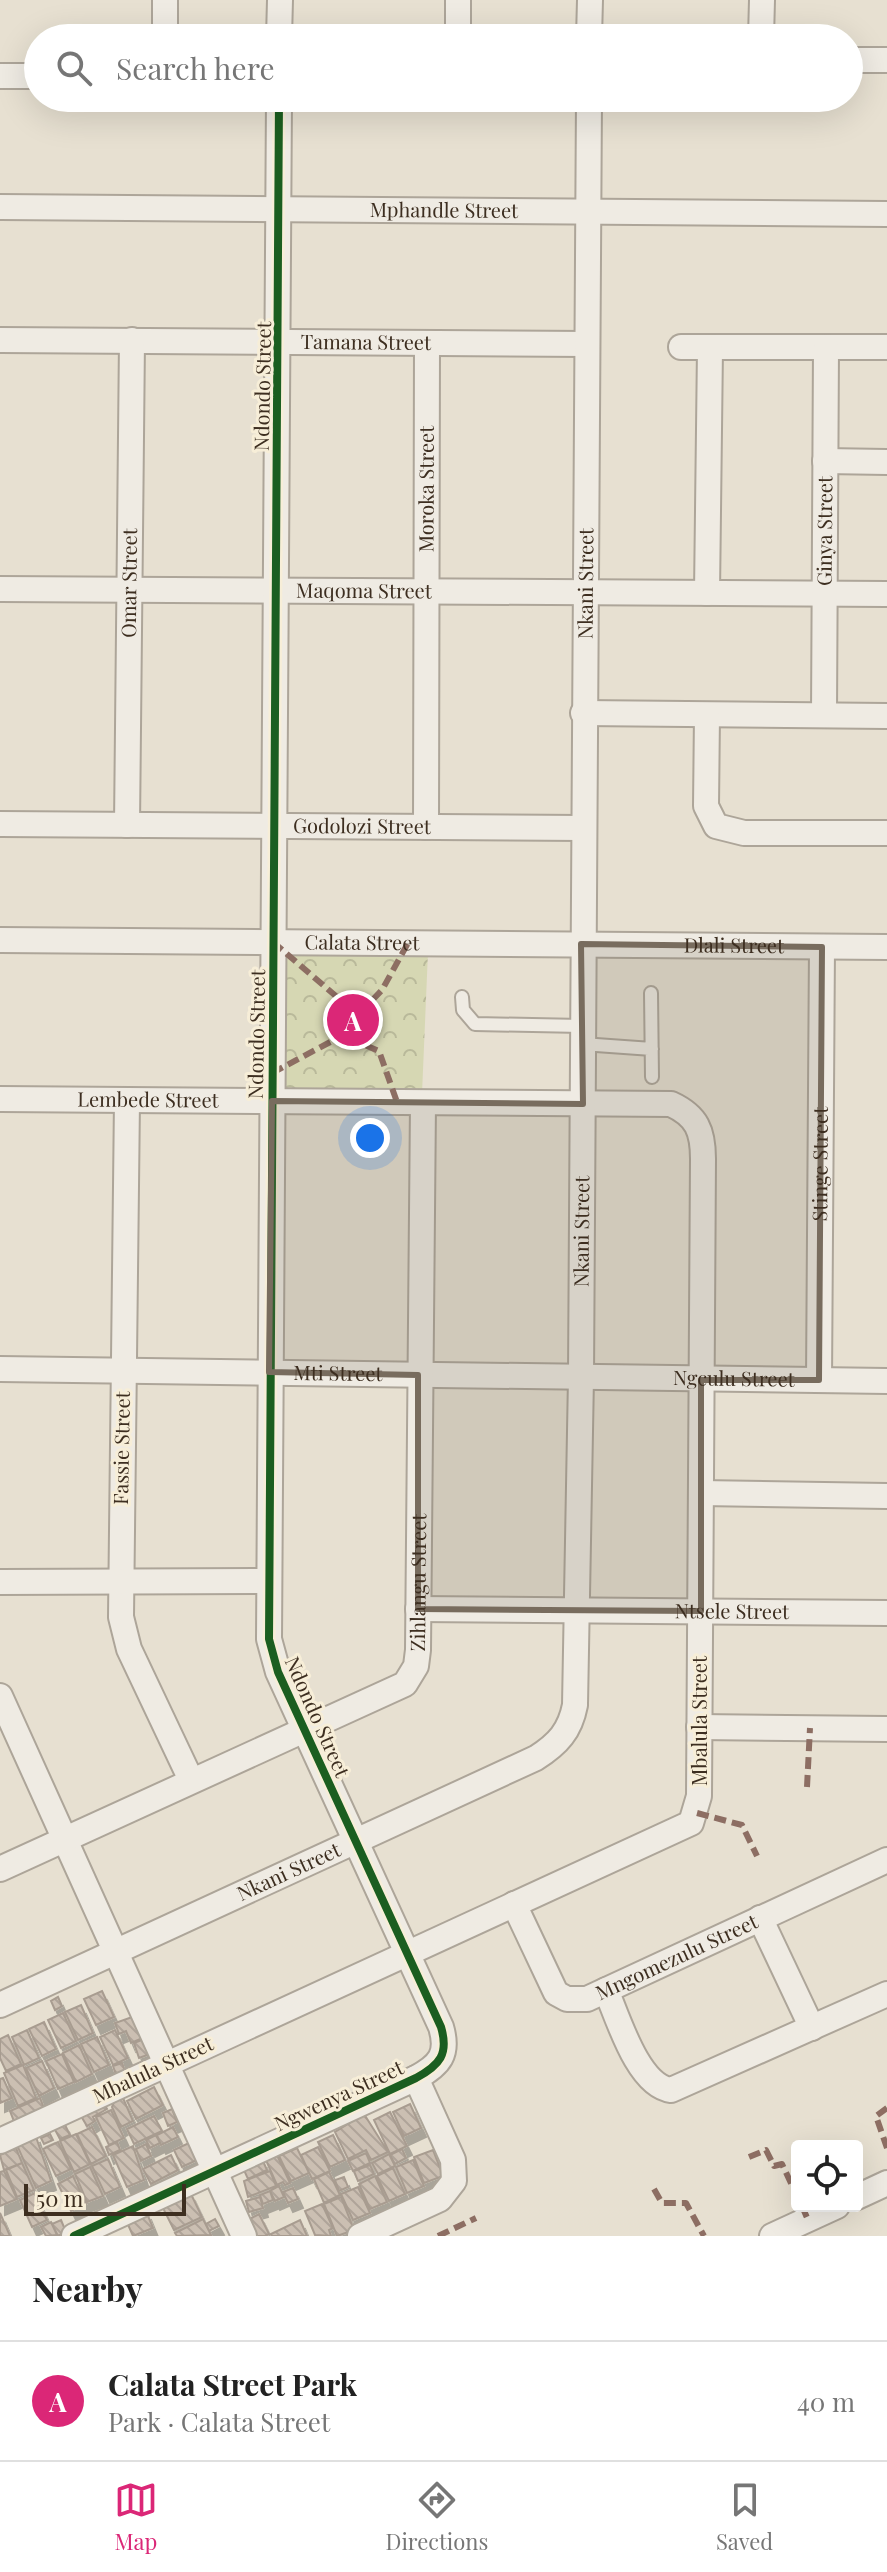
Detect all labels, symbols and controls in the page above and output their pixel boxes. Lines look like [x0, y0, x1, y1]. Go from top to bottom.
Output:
search box [24, 24, 863, 112]
icon: search [52, 46, 96, 90]
text: Search here [116, 48, 275, 88]
street label: Mphandle Street [370, 195, 519, 223]
street label: Ndondo Street [247, 320, 276, 451]
street label: Tamana Street [301, 327, 432, 355]
street label: Moroka Street [412, 425, 439, 552]
street label: Ginya Street [810, 475, 837, 586]
street label: Omar Street [114, 527, 142, 638]
street label: Nkani Street [571, 527, 598, 639]
street label: Maqoma Street [296, 576, 433, 603]
street label: Godolozi Street [293, 811, 432, 839]
street label: Calata Street [304, 927, 421, 955]
street label: Dlali Street [684, 930, 785, 958]
street label: Ndondo Street [241, 968, 270, 1099]
pin: A [327, 990, 379, 1050]
street label: Lembede Street [77, 1085, 220, 1113]
street label: Stinge Street [805, 1106, 833, 1221]
your location [350, 1118, 390, 1158]
street label: Nkani Street [567, 1175, 594, 1287]
street label: Mti Street [293, 1358, 384, 1386]
street label: Ngculu Street [673, 1363, 796, 1392]
street label: Fassie Street [106, 1390, 135, 1505]
street label: Zihlangu Street [403, 1512, 431, 1652]
street label: Ntsele Street [675, 1596, 790, 1624]
street label: Ndondo Street [280, 1652, 357, 1782]
street label: Mbalula Street [685, 1655, 712, 1786]
street label: Nkani Street [232, 1835, 345, 1906]
street label: Mngomezulu Street [591, 1906, 762, 2005]
street label: Mbalula Street [88, 2029, 218, 2108]
street label: Ngwenya Street [269, 2053, 408, 2136]
map controls [791, 2140, 863, 2212]
button: locate [791, 2140, 863, 2212]
scale bar [24, 2180, 186, 2216]
text: 50 m [36, 2183, 83, 2213]
text: Nearby [32, 2265, 143, 2311]
text: Calata Street Park [108, 2364, 357, 2404]
text: A [49, 2384, 67, 2419]
text: 40 m [797, 2384, 855, 2419]
text: Park · Calata Street [108, 2404, 330, 2439]
tab: Map [114, 2478, 158, 2556]
tab: Directions [385, 2478, 488, 2556]
tab: Saved [716, 2478, 773, 2556]

